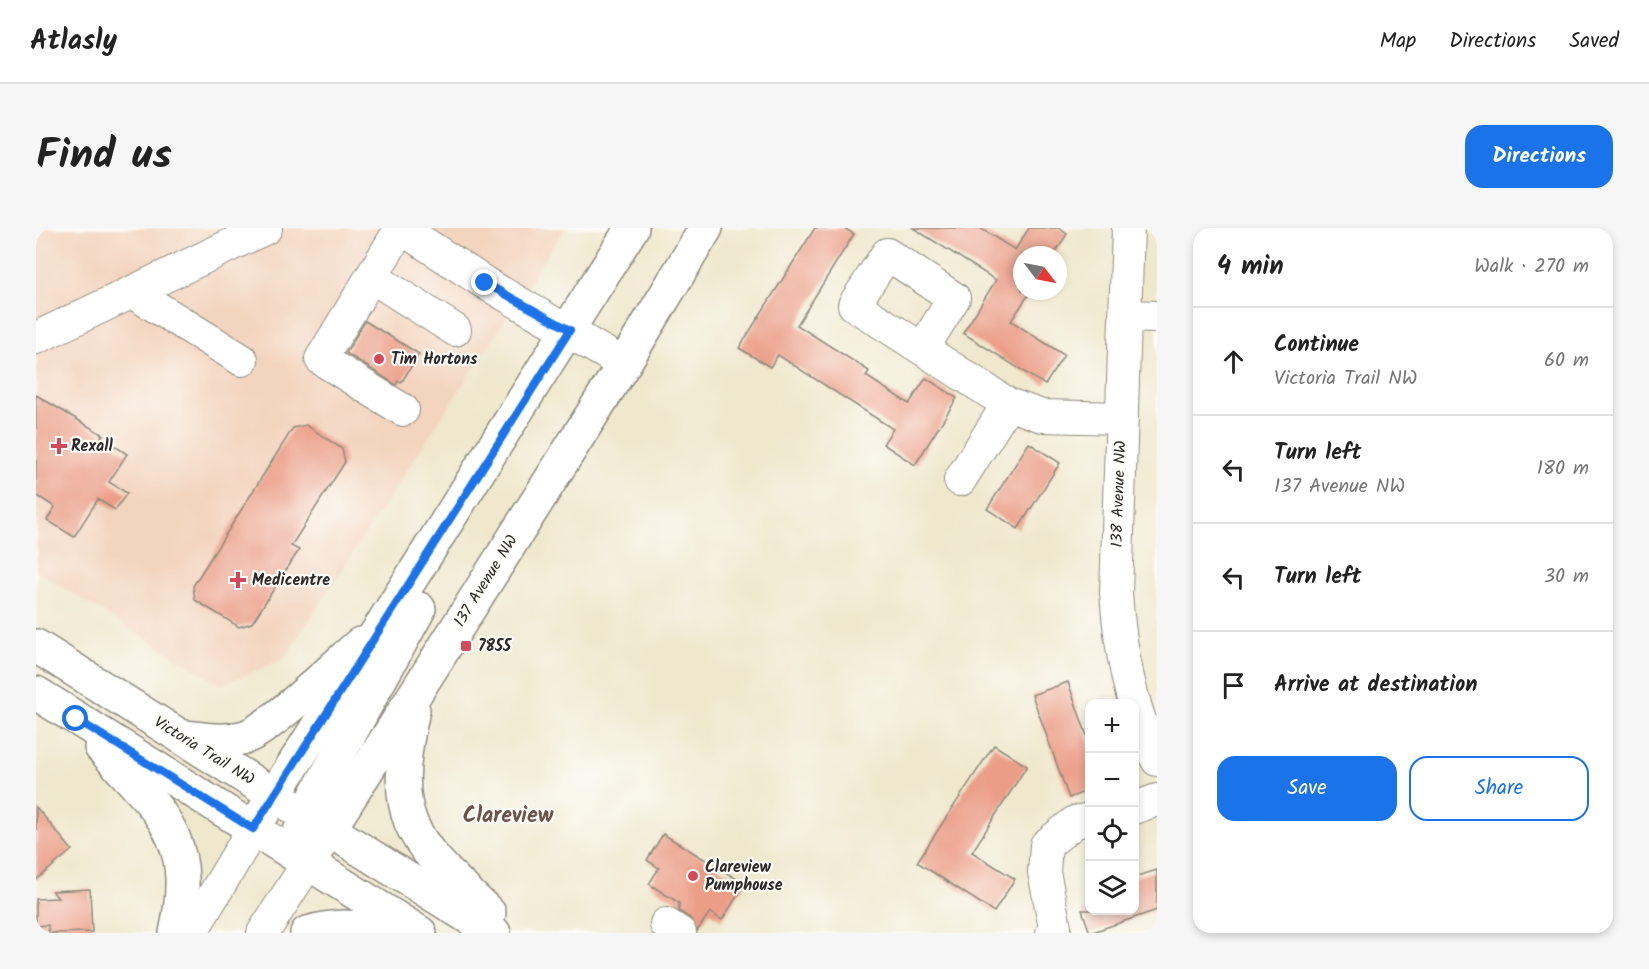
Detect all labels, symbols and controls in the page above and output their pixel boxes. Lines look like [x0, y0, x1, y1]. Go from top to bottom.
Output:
text: Atlasly [30, 19, 117, 64]
text: Map [1380, 25, 1416, 58]
text: Directions [1449, 25, 1536, 58]
text: Saved [1569, 25, 1619, 58]
text: Find us [36, 123, 172, 190]
button: Directions [1465, 125, 1613, 188]
north arrow [1013, 246, 1067, 300]
text: 4 min [1217, 246, 1284, 288]
text: Walk · 270 m [1474, 251, 1589, 283]
route end [471, 269, 497, 295]
text: Continue [1274, 328, 1359, 363]
icon: ahead [1217, 345, 1250, 378]
text: 60 m [1544, 345, 1589, 377]
place label: Tim Hortons [391, 347, 478, 372]
marker: Tim Hortons [372, 352, 386, 366]
text: Victoria Trail NW [1274, 363, 1417, 395]
place label: Rexall [71, 434, 113, 459]
text: Turn left [1274, 436, 1361, 471]
marker: Rexall [52, 439, 66, 453]
street label: 138 Avenue NW [1105, 440, 1133, 548]
icon: left [1217, 453, 1250, 486]
text: 180 m [1537, 453, 1589, 485]
text: 137 Avenue NW [1274, 471, 1405, 503]
street label: 137 Avenue NW [448, 530, 524, 632]
text: Turn left [1274, 560, 1361, 595]
icon: left [1217, 561, 1250, 594]
text: 30 m [1544, 561, 1589, 593]
place label: Medicentre [252, 568, 330, 593]
marker: Medicentre [229, 571, 247, 589]
place label: 7855 [478, 634, 513, 659]
marker: 7855 [459, 639, 473, 653]
text: Arrive at destination [1274, 668, 1477, 703]
icon: arrive [1217, 669, 1250, 702]
map controls [1085, 699, 1139, 915]
button: + [1085, 699, 1139, 753]
route start [62, 705, 88, 731]
street label: Victoria Trail NW [149, 710, 259, 792]
button: − [1085, 753, 1139, 807]
button: Save [1217, 756, 1397, 821]
button: Share [1409, 756, 1589, 821]
district label: Clareview [463, 799, 554, 834]
button: locate [1085, 807, 1139, 861]
place label: Clareview Pumphouse [705, 855, 783, 898]
button: layers [1085, 861, 1139, 915]
marker: Clareview Pumphouse [686, 869, 700, 883]

